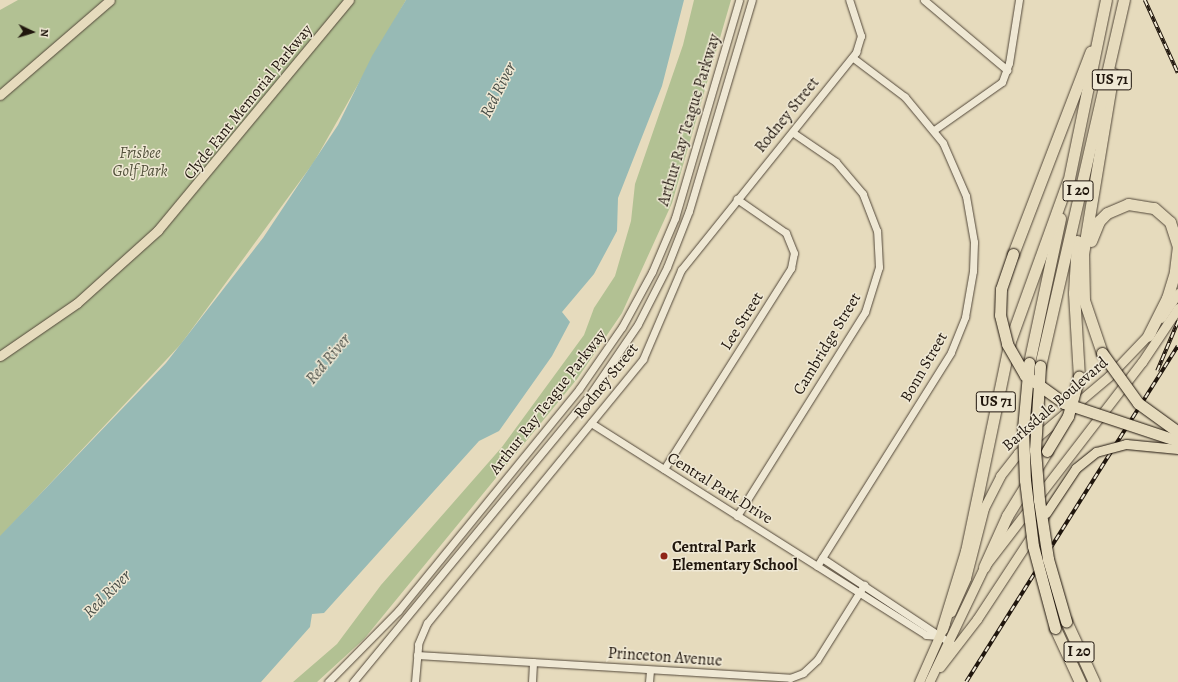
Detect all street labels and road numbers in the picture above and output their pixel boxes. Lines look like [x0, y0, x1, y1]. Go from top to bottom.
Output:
street label: Clyde Fant Memorial Parkway [179, 21, 317, 183]
street label: Arthur Ray Teague Parkway [654, 32, 724, 208]
road number: US 71 [1091, 67, 1133, 93]
street label: Rodney Street [751, 73, 823, 157]
road number: I 20 [1062, 178, 1094, 204]
street label: Lee Street [717, 288, 767, 354]
street label: Cambridge Street [789, 289, 865, 399]
street label: Arthur Ray Teague Parkway [485, 326, 611, 478]
street label: Bonn Street [896, 329, 952, 405]
street label: Rodney Street [570, 339, 642, 423]
street label: Barksdale Boulevard [998, 353, 1112, 455]
road number: US 71 [975, 389, 1017, 415]
street label: Central Park Drive [664, 448, 776, 528]
road number: I 20 [1063, 639, 1095, 665]
street label: Princeton Avenue [607, 643, 723, 671]

